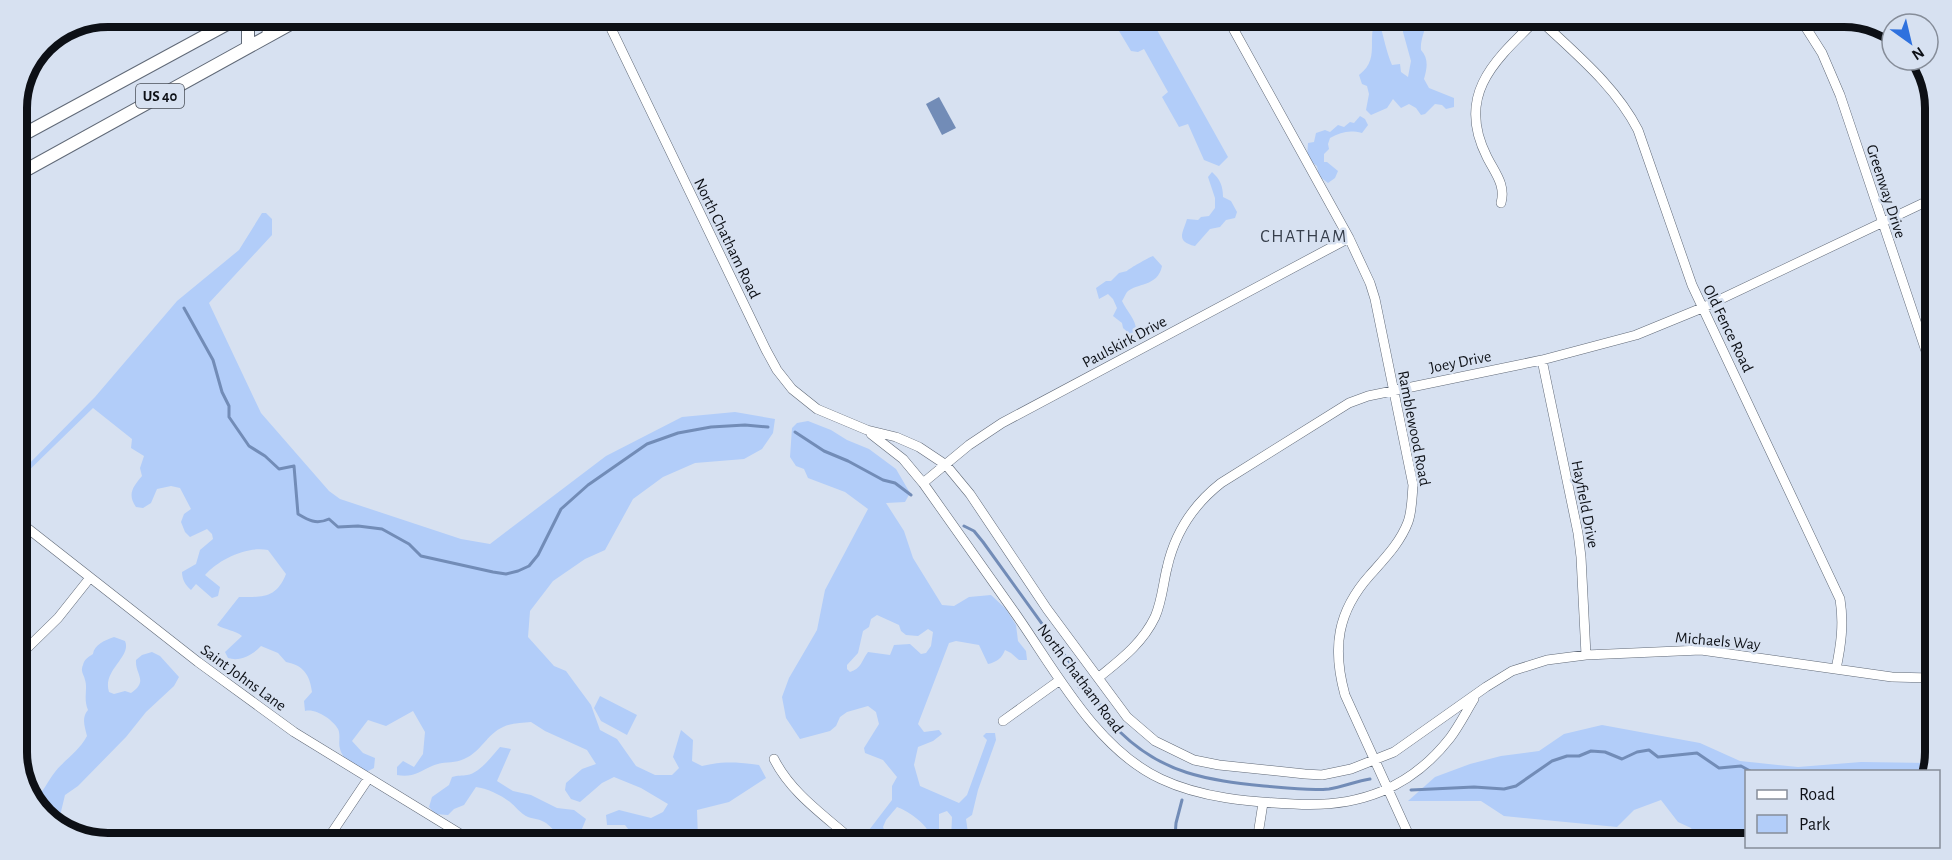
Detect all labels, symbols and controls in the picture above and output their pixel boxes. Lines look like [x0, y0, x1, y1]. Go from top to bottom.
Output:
north arrow [1880, 12, 1940, 72]
text: N [1909, 44, 1927, 63]
road number: US 40 [136, 84, 184, 108]
street label: Greenway Drive [1862, 142, 1909, 241]
street label: North Chatham Road [691, 176, 763, 301]
district label: CHATHAM [1260, 228, 1348, 246]
street label: Old Fence Road [1700, 282, 1756, 375]
street label: Paulskirk Drive [1080, 313, 1169, 371]
street label: Joey Drive [1428, 348, 1493, 377]
street label: Ramblewood Road [1395, 369, 1433, 487]
street label: Hayfield Drive [1568, 459, 1601, 550]
street label: North Chatham Road [1034, 621, 1126, 736]
street label: Michaels Way [1674, 629, 1761, 654]
street label: Saint Johns Lane [198, 642, 289, 714]
legend [1745, 770, 1940, 848]
text: Road [1799, 786, 1835, 804]
text: Park [1799, 816, 1831, 834]

